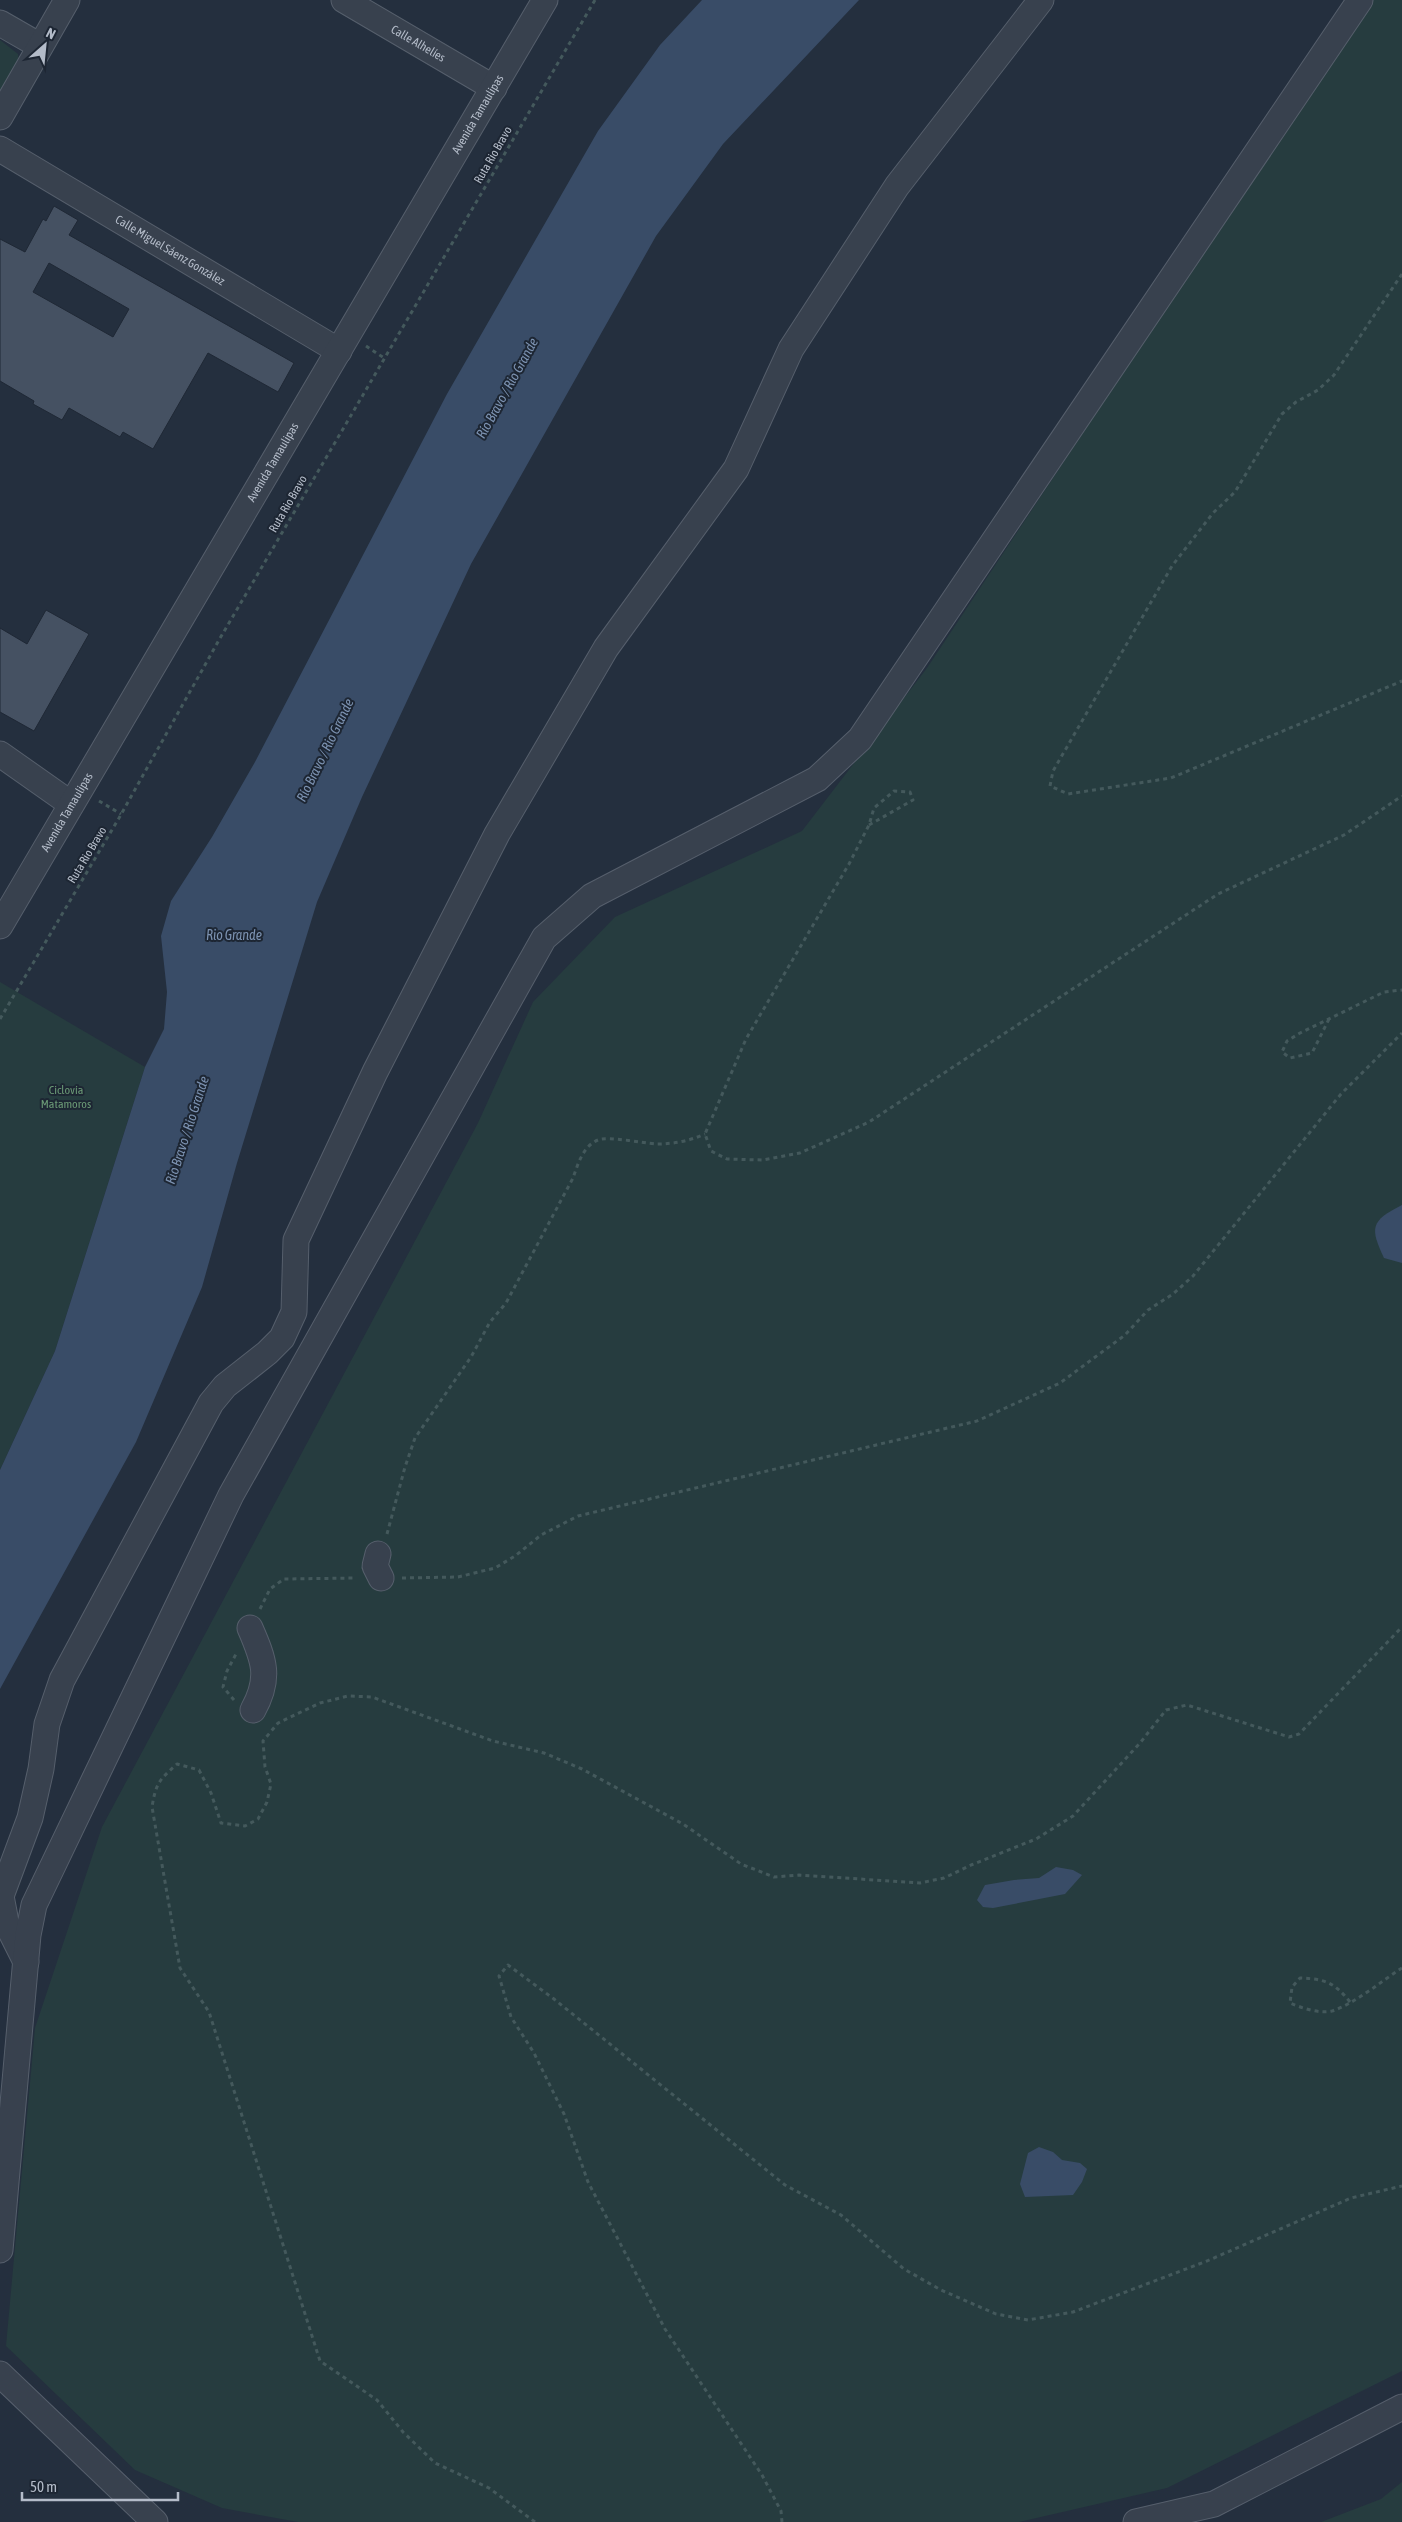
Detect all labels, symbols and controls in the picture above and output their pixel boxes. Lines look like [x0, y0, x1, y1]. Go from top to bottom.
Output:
north arrow [20, 20, 70, 70]
street label: Calle Alhelíes [389, 22, 448, 65]
text: N [44, 24, 58, 42]
street label: Avenida Tamaulipas [449, 72, 506, 156]
street label: Ruta Rio Bravo [471, 124, 515, 186]
street label: Calle Miguel Sáenz González [113, 212, 228, 289]
water label: Río Bravo / Rio Grande [473, 335, 541, 441]
street label: Avenida Tamaulipas [244, 420, 302, 504]
street label: Ruta Rio Bravo [266, 473, 310, 535]
water label: Río Bravo / Rio Grande [293, 696, 357, 804]
street label: Avenida Tamaulipas [38, 770, 96, 854]
street label: Ruta Rio Bravo [65, 824, 110, 886]
water label: Rio Grande [206, 927, 262, 943]
water label: Río Bravo / Rio Grande [162, 1074, 212, 1186]
park label: Ciclovía Matamoros [41, 1083, 91, 1111]
scale bar [22, 2470, 179, 2502]
text: 50 m [30, 2478, 57, 2495]

